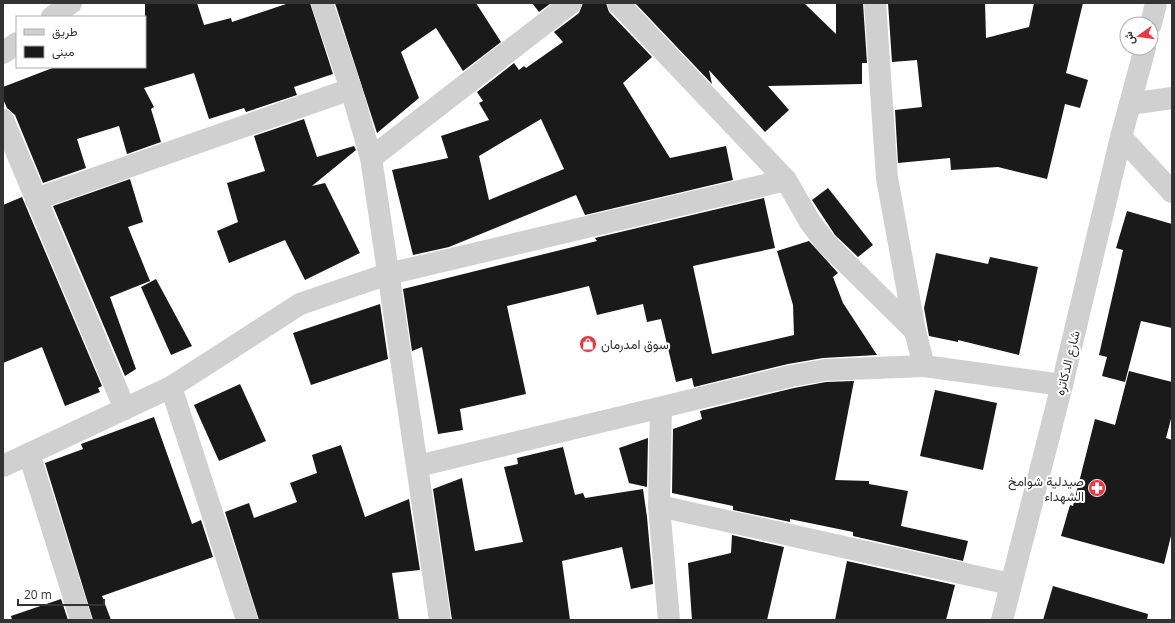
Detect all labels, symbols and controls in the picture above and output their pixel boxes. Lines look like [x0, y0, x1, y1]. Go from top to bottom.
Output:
legend [16, 16, 146, 68]
north arrow [1119, 16, 1159, 56]
text: طريق [52, 23, 78, 40]
text: ش [1120, 30, 1138, 47]
text: مبنى [52, 43, 74, 60]
street label: شارع الدكاتره [1050, 329, 1085, 398]
shop icon: سوق امدرمان [578, 334, 598, 354]
place label: سوق امدرمان [601, 335, 669, 353]
place label: صيدلية شوامخ الشهداء [1008, 472, 1084, 505]
pharmacy icon: صيدلية شوامخ الشهداء [1087, 478, 1107, 498]
scale bar [18, 581, 104, 607]
text: 20 m [24, 586, 52, 603]

